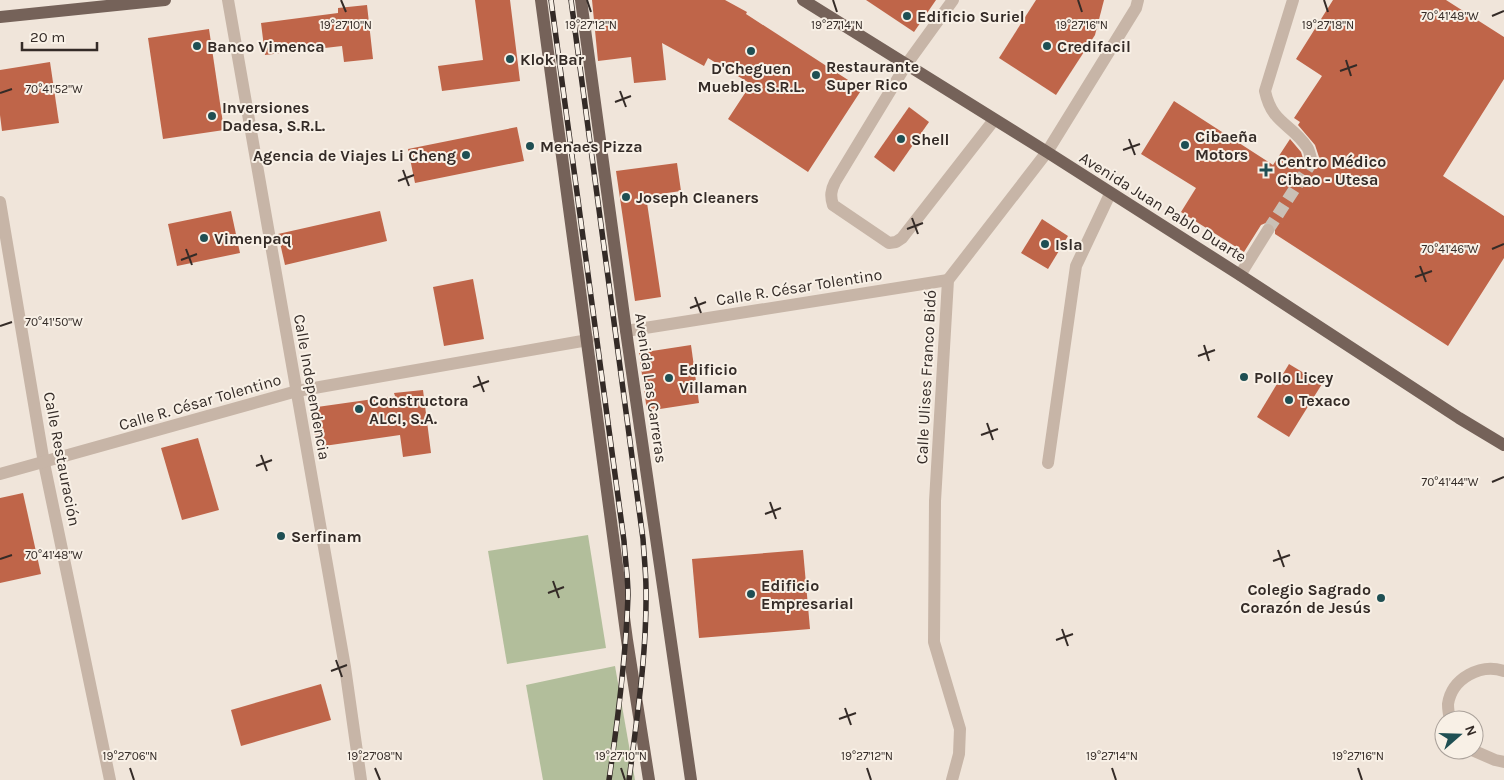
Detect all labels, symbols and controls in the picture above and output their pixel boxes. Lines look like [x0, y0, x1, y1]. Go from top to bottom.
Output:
place label: Edificio Suriel [917, 7, 1025, 26]
text: 70°41'48"W [1421, 9, 1479, 23]
marker: Edificio Suriel [901, 10, 913, 22]
text: 19°27'10"N [320, 18, 372, 32]
text: 19°27'12"N [565, 18, 617, 32]
text: 19°27'14"N [811, 18, 863, 32]
text: 19°27'16"N [1056, 18, 1108, 32]
text: 19°27'18"N [1302, 18, 1354, 32]
scale bar [22, 20, 98, 52]
text: 20 m [30, 28, 65, 46]
place label: Banco Vimenca [207, 37, 325, 56]
place label: Credifacil [1057, 37, 1131, 56]
marker: Banco Vimenca [191, 40, 203, 52]
marker: Credifacil [1041, 40, 1053, 52]
marker: D'Cheguen Muebles S.R.L. [745, 45, 757, 57]
place label: Klok Bar [520, 50, 585, 69]
marker: Klok Bar [504, 53, 516, 65]
place label: Restaurante Super Rico [826, 57, 919, 94]
place label: D'Cheguen Muebles S.R.L. [698, 59, 805, 96]
marker: Restaurante Super Rico [810, 69, 822, 81]
text: 70°41'52"W [25, 82, 83, 96]
place label: Inversiones Dadesa, S.R.L. [222, 98, 326, 135]
marker: Inversiones Dadesa, S.R.L. [206, 110, 218, 122]
place label: Cibaeña Motors [1195, 127, 1257, 164]
place label: Shell [911, 130, 949, 149]
marker: Shell [895, 133, 907, 145]
place label: Menaes Pizza [540, 137, 643, 156]
marker: Cibaeña Motors [1179, 139, 1191, 151]
marker: Menaes Pizza [524, 140, 536, 152]
place label: Agencia de Viajes Li Cheng [253, 146, 456, 165]
street label: Avenida Juan Pablo Duarte [1076, 148, 1250, 266]
marker: Agencia de Viajes Li Cheng [460, 149, 472, 161]
place label: Centro Médico Cibao - Utesa [1277, 152, 1386, 189]
marker: Centro Médico Cibao - Utesa [1259, 163, 1273, 177]
place label: Joseph Cleaners [636, 188, 759, 207]
marker: Joseph Cleaners [620, 191, 632, 203]
place label: Vimenpaq [214, 229, 292, 248]
marker: Vimenpaq [198, 232, 210, 244]
place label: Isla [1055, 235, 1083, 254]
marker: Isla [1039, 238, 1051, 250]
text: 70°41'46"W [1421, 242, 1479, 256]
street label: Calle R. César Tolentino [715, 264, 883, 310]
street label: Calle Ulises Franco Bidó [912, 289, 940, 465]
street label: Avenida Las Carreras [631, 312, 671, 464]
street label: Calle Independencia [290, 313, 334, 461]
text: 70°41'50"W [25, 315, 83, 329]
place label: Edificio Villaman [679, 360, 748, 397]
place label: Pollo Licey [1254, 368, 1333, 387]
street label: Calle R. César Tolentino [117, 370, 283, 434]
marker: Pollo Licey [1238, 371, 1250, 383]
marker: Edificio Villaman [663, 372, 675, 384]
street label: Calle Restauración [40, 390, 84, 528]
place label: Constructora ALCI, S.A. [369, 391, 469, 428]
place label: Texaco [1299, 391, 1350, 410]
marker: Texaco [1283, 394, 1295, 406]
marker: Constructora ALCI, S.A. [353, 403, 365, 415]
text: 70°41'44"W [1422, 475, 1479, 489]
place label: Serfinam [291, 527, 362, 546]
marker: Serfinam [275, 530, 287, 542]
text: 70°41'48"W [25, 548, 83, 562]
place label: Edificio Empresarial [761, 576, 854, 613]
place label: Colegio Sagrado Corazón de Jesús [1240, 580, 1371, 617]
marker: Edificio Empresarial [745, 588, 757, 600]
marker: Colegio Sagrado Corazón de Jesús [1375, 592, 1387, 604]
north arrow [1434, 710, 1484, 760]
text: N [1461, 723, 1480, 738]
text: 19°27'06"N [102, 749, 158, 763]
text: 19°27'08"N [347, 749, 403, 763]
text: 19°27'10"N [595, 749, 647, 763]
text: 19°27'12"N [841, 749, 893, 763]
text: 19°27'14"N [1086, 749, 1138, 763]
text: 19°27'16"N [1332, 749, 1384, 763]

